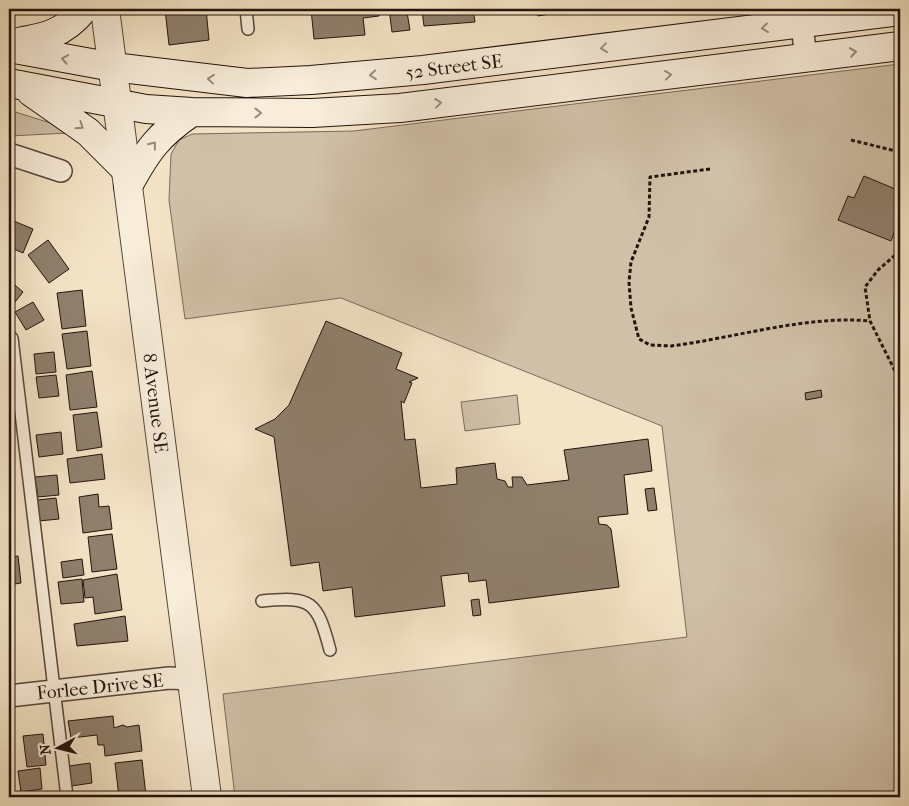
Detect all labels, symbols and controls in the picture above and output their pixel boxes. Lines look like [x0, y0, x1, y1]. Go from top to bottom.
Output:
one-way arrow [761, 22, 769, 33]
one-way arrow [599, 42, 607, 53]
one-way arrow [850, 47, 858, 58]
street label: 52 Street SE [404, 50, 504, 84]
one-way arrow [60, 54, 69, 64]
one-way arrow [369, 69, 377, 80]
one-way arrow [665, 70, 673, 81]
one-way arrow [207, 74, 215, 85]
one-way arrow [434, 98, 442, 109]
one-way arrow [254, 108, 262, 118]
one-way arrow [74, 120, 84, 129]
one-way arrow [147, 141, 156, 151]
street label: 8 Avenue SE [138, 352, 172, 455]
street label: Forlee Drive SE [36, 669, 165, 705]
north arrow [32, 724, 82, 774]
text: N [36, 743, 55, 756]

